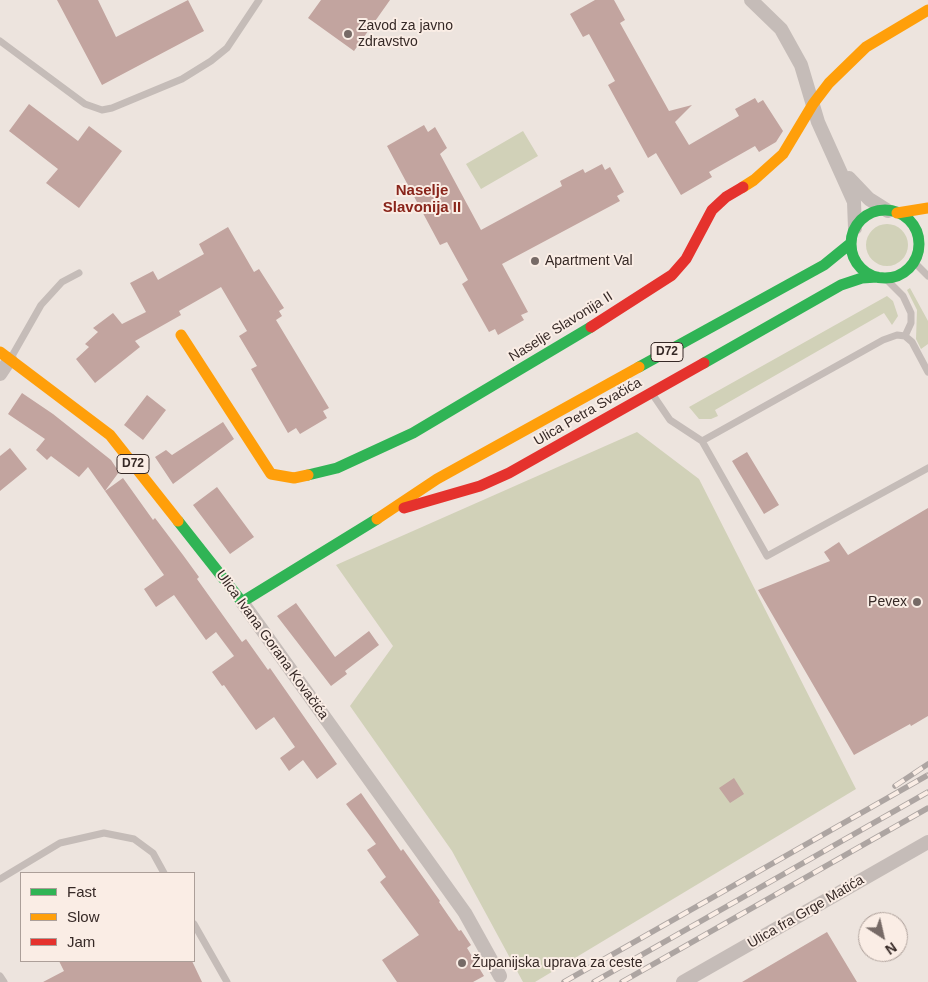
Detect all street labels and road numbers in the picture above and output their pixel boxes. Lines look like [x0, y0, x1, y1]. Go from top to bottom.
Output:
street label: Naselje Slavonija II [506, 288, 616, 366]
road number: D72 [651, 342, 683, 362]
street label: Ulica Petra Svačića [531, 374, 645, 450]
road number: D72 [117, 454, 149, 474]
street label: Ulica Ivana Gorana Kovačića [212, 567, 332, 723]
street label: Ulica fra Grge Matića [745, 872, 867, 952]

